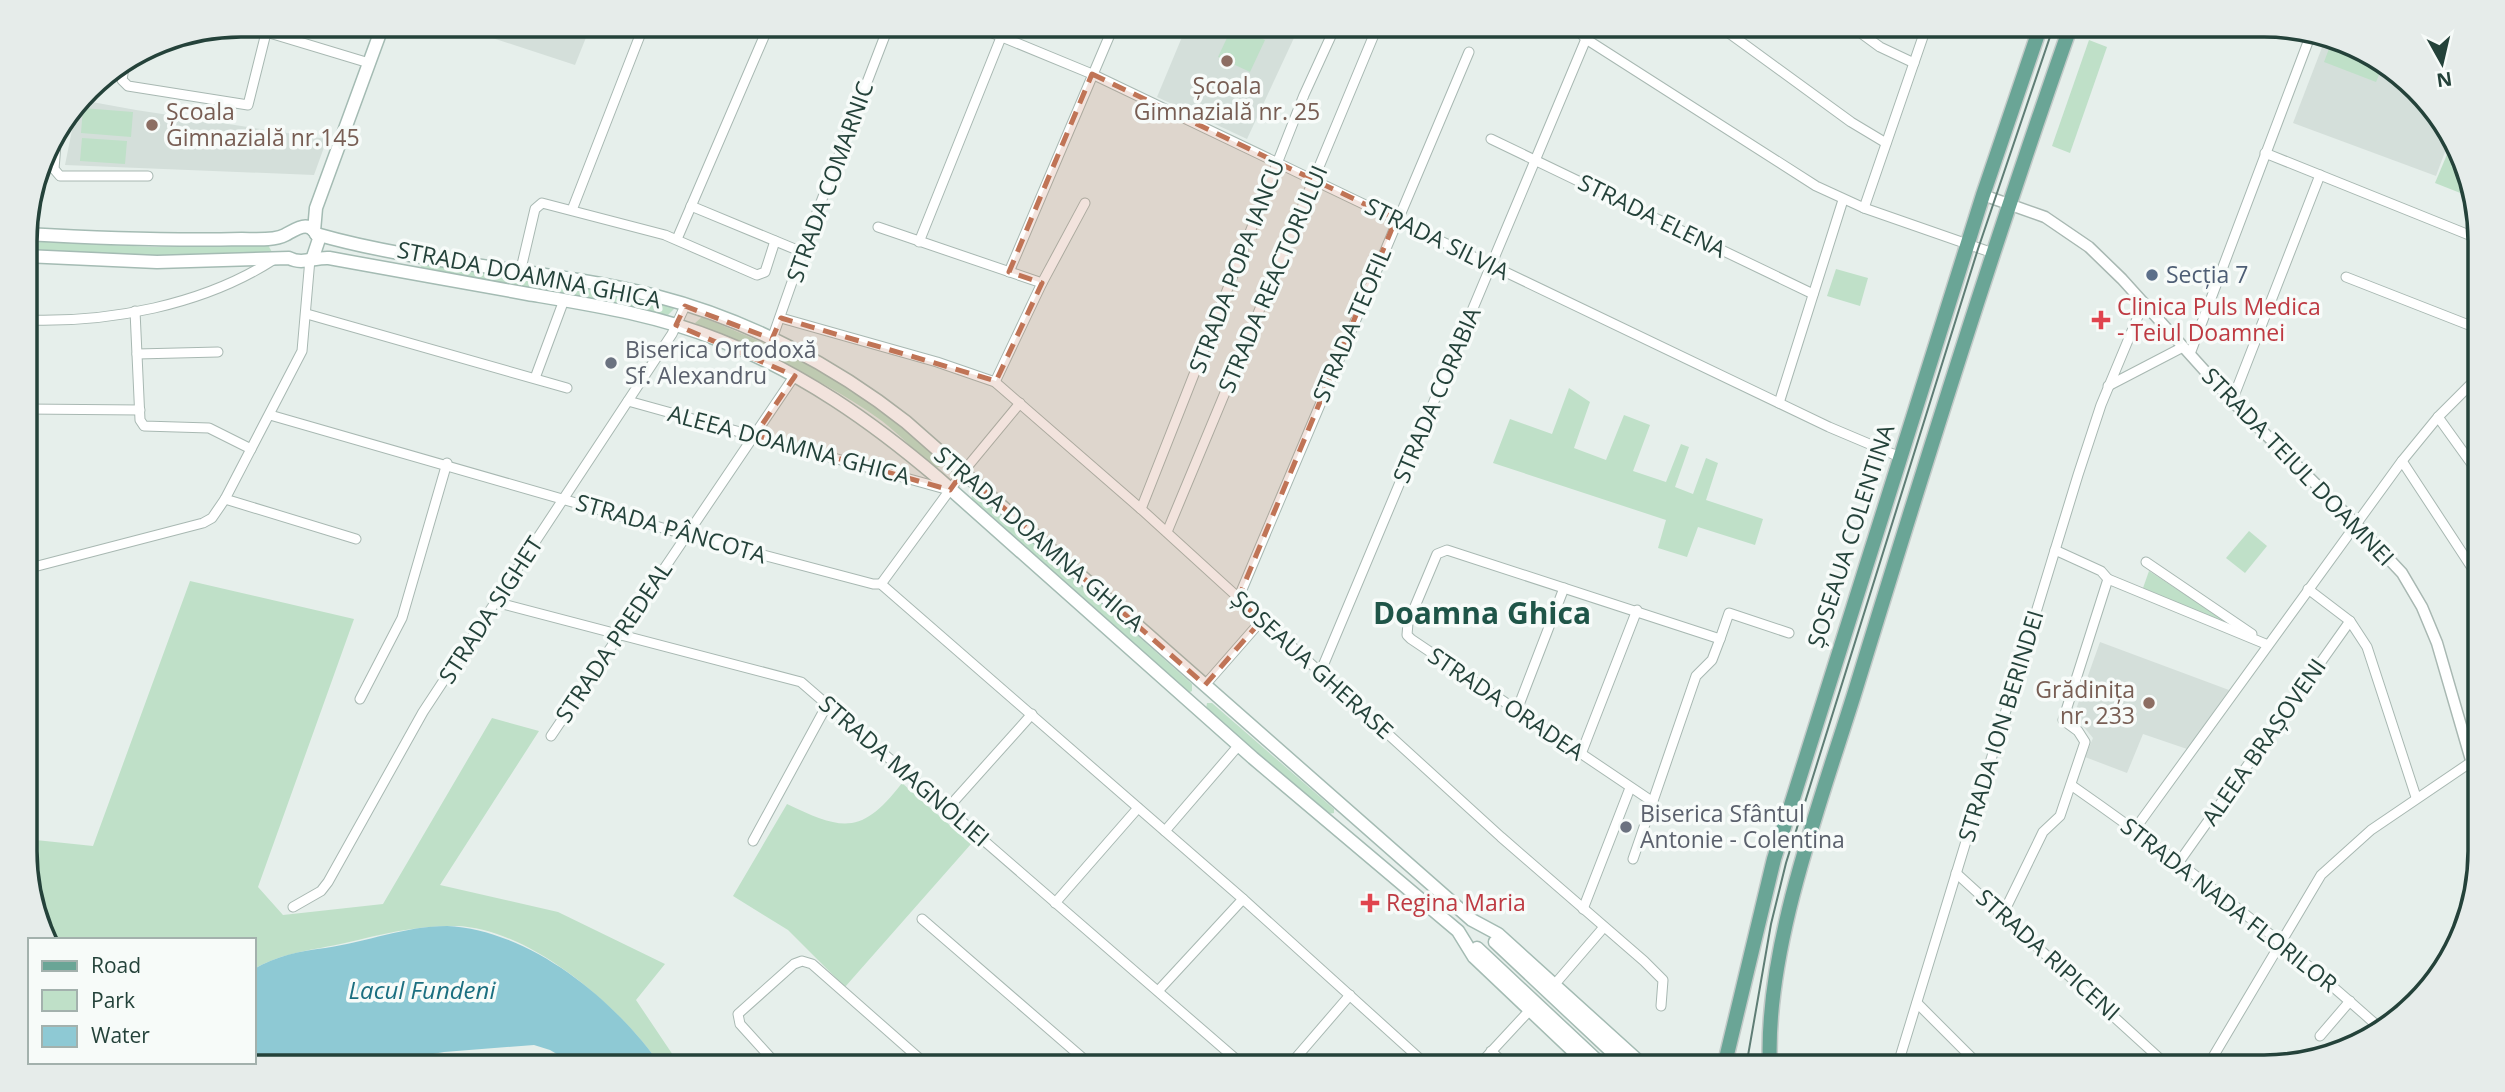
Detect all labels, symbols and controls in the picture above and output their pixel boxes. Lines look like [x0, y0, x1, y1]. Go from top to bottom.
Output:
north arrow [2407, 28, 2477, 98]
marker: Școala Gimnazială nr. 25 [1219, 53, 1235, 69]
text: N [2435, 66, 2454, 94]
place label: Școala Gimnazială nr. 25 [1134, 69, 1320, 127]
street label: STRADA COMARNIC [778, 77, 880, 286]
place label: Școala Gimnazială nr.145 [166, 95, 360, 153]
marker: Școala Gimnazială nr.145 [144, 117, 160, 133]
street label: STRADA POPA IANCU [1180, 154, 1292, 377]
street label: STRADA REACTORULUI [1210, 160, 1334, 397]
street label: STRADA ELENA [1573, 166, 1732, 265]
street label: STRADA SILVIA [1360, 189, 1515, 287]
street label: STRADA DOAMNA GHICA [395, 233, 664, 315]
street label: STRADA TEOFIL [1304, 242, 1398, 407]
place label: Secția 7 [2166, 258, 2248, 290]
marker: Secția 7 [2144, 267, 2160, 283]
place label: Clinica Puls Medica - Teiul Doamnei [2117, 290, 2321, 348]
street label: STRADA CORABIA [1385, 301, 1488, 487]
marker: Clinica Puls Medica - Teiul Doamnei [2091, 310, 2111, 330]
place label: Biserica Ortodoxă Sf. Alexandru [625, 333, 817, 391]
marker: Biserica Ortodoxă Sf. Alexandru [603, 355, 619, 371]
street label: STRADA TEIUL DOAMNEI [2195, 360, 2402, 572]
street label: ALEEA DOAMNA GHICA [665, 396, 914, 492]
street label: ȘOSEAUA COLENTINA [1799, 419, 1901, 652]
street label: STRADA DOAMNA GHICA [928, 438, 1152, 639]
street label: STRADA PÂNCOTA [572, 486, 771, 571]
street label: STRADA SIGHET [431, 529, 550, 689]
street label: STRADA PREDEAL [547, 555, 679, 728]
street label: ȘOSEAUA GHERASE [1225, 583, 1401, 746]
district label: Doamna Ghica [1373, 592, 1591, 633]
street label: STRADA ION BERINDEI [1950, 606, 2050, 845]
street label: STRADA ORADEA [1422, 639, 1591, 768]
street label: ALEEA BRAȘOVENI [2194, 652, 2333, 831]
place label: Grădinița nr. 233 [2035, 673, 2135, 731]
street label: STRADA MAGNOLIEI [813, 687, 997, 853]
marker: Grădinița nr. 233 [2141, 695, 2157, 711]
place label: Biserica Sfântul Antonie - Colentina [1640, 797, 1845, 855]
street label: STRADA NADA FLORILOR [2115, 809, 2345, 999]
marker: Biserica Sfântul Antonie - Colentina [1618, 819, 1634, 835]
street label: STRADA RIPICENI [1970, 881, 2127, 1027]
place label: Regina Maria [1386, 886, 1526, 918]
marker: Regina Maria [1360, 893, 1380, 913]
legend [28, 938, 256, 1064]
text: Road [91, 951, 141, 979]
water label: Lacul Fundeni [349, 973, 496, 1006]
text: Park [91, 986, 135, 1014]
text: Water [91, 1021, 150, 1049]

